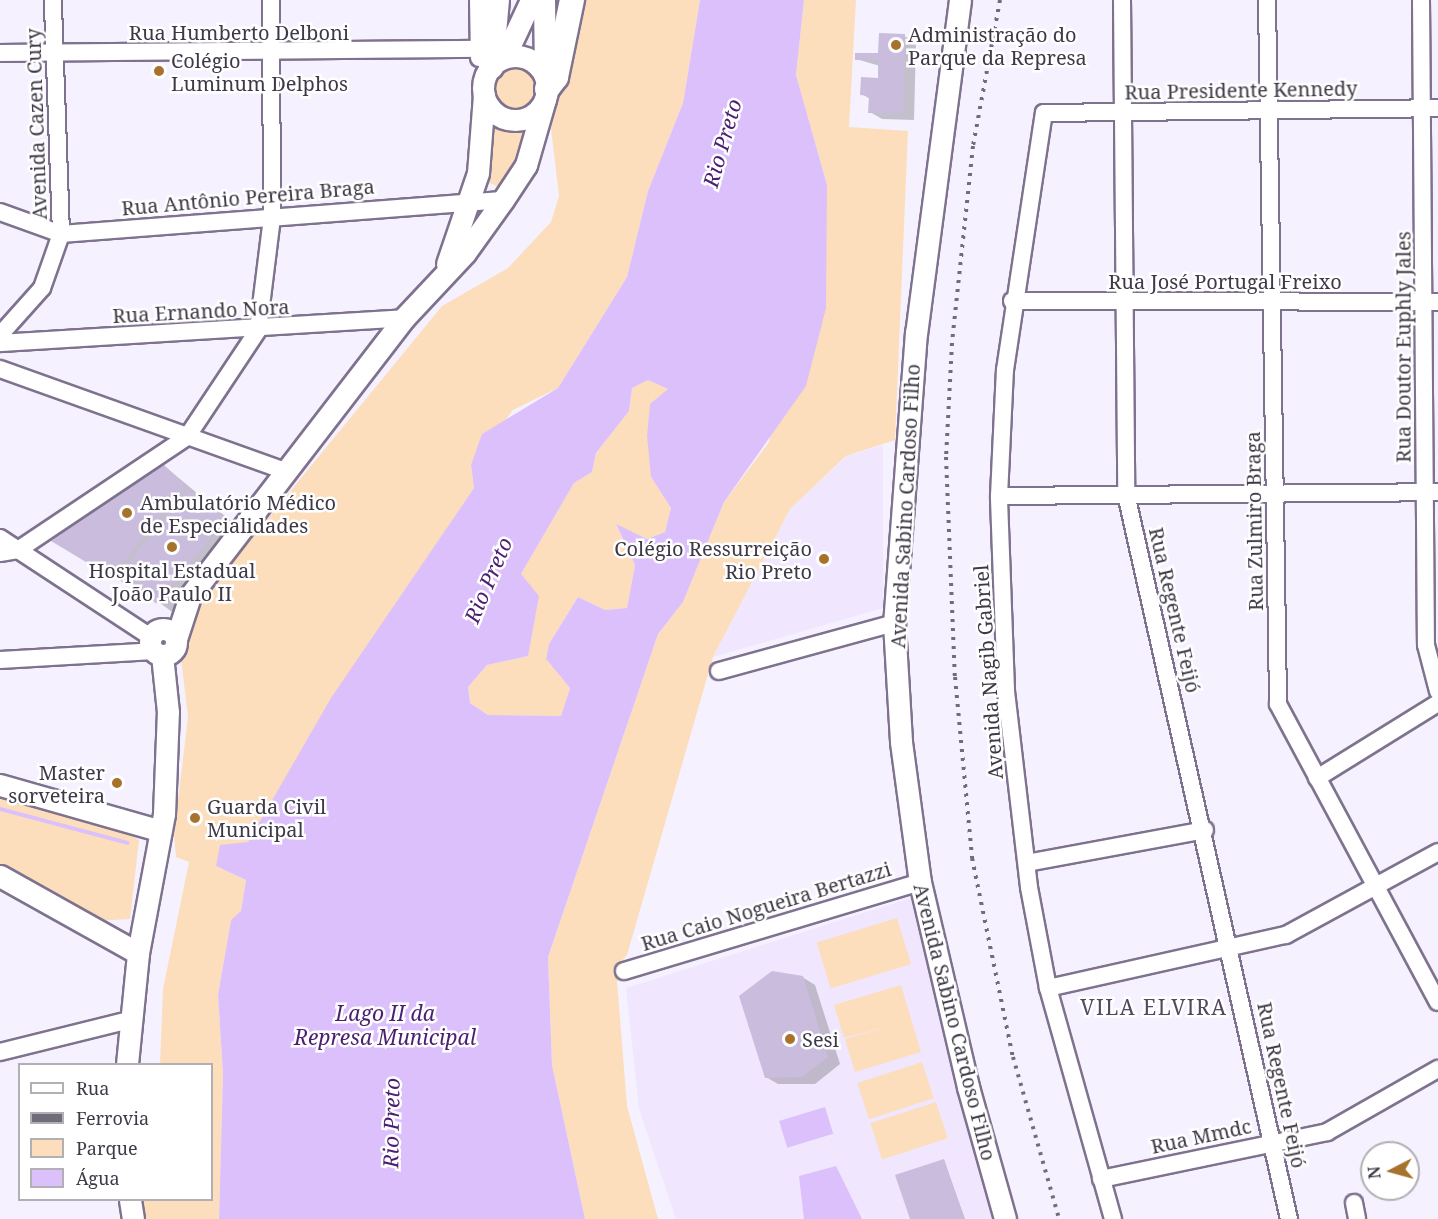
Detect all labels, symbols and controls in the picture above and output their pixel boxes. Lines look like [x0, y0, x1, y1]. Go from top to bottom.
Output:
street label: Rua Humberto Delboni [129, 20, 349, 44]
place label: Administração do Parque da Represa [908, 22, 1087, 69]
street label: Avenida Cazen Cury [21, 28, 51, 220]
marker: Administração do Parque da Represa [889, 38, 903, 52]
place label: Colégio Luminum Delphos [171, 48, 348, 95]
marker: Colégio Luminum Delphos [152, 64, 166, 78]
street label: Rua Presidente Kennedy [1124, 76, 1358, 104]
water label: Rio Preto [697, 96, 747, 190]
street label: Rua Antônio Pereira Braga [120, 174, 376, 220]
street label: Rua Doutor Euphly Jales [1391, 231, 1415, 463]
street label: Rua José Portugal Freixo [1108, 269, 1342, 293]
street label: Rua Ernando Nora [112, 294, 290, 328]
street label: Avenida Sabino Cardoso Filho [886, 363, 924, 649]
street label: Rua Zulmiro Braga [1240, 431, 1268, 611]
place label: Ambulatório Médico de Especialidades [140, 490, 336, 537]
marker: Ambulatório Médico de Especialidades [118, 504, 136, 522]
street label: Rua Regente Feijó [1144, 525, 1206, 695]
water label: Rio Preto [459, 533, 517, 627]
place label: Colégio Ressurreição Rio Preto [614, 536, 812, 583]
marker: Hospital Estadual João Paulo II [163, 538, 181, 556]
marker: Colégio Ressurreição Rio Preto [817, 552, 831, 566]
place label: Hospital Estadual João Paulo II [88, 558, 256, 605]
street label: Avenida Nagib Gabriel [969, 564, 1007, 780]
place label: Master sorveteira [8, 760, 105, 807]
marker: Master sorveteira [110, 776, 124, 790]
place label: Guarda Civil Municipal [207, 795, 326, 842]
marker: Guarda Civil Municipal [188, 811, 202, 825]
street label: Rua Caio Nogueira Bertazzi [638, 856, 894, 956]
street label: Avenida Sabino Cardoso Filho [909, 881, 1001, 1163]
district label: VILA ELVIRA [1080, 994, 1228, 1020]
water label: Lago II da Represa Municipal [294, 1000, 476, 1050]
street label: Rua Regente Feijó [1253, 1000, 1311, 1170]
place label: Sesi [802, 1027, 839, 1051]
marker: Sesi [783, 1032, 797, 1046]
legend [18, 1063, 213, 1201]
text: Rua [76, 1076, 109, 1100]
water label: Rio Preto [378, 1078, 404, 1168]
text: Ferrovia [76, 1106, 149, 1130]
street label: Rua Mmdc [1149, 1114, 1253, 1158]
text: Parque [76, 1136, 138, 1160]
north arrow [1360, 1141, 1420, 1201]
text: N [1362, 1165, 1386, 1180]
text: Água [76, 1166, 120, 1190]

